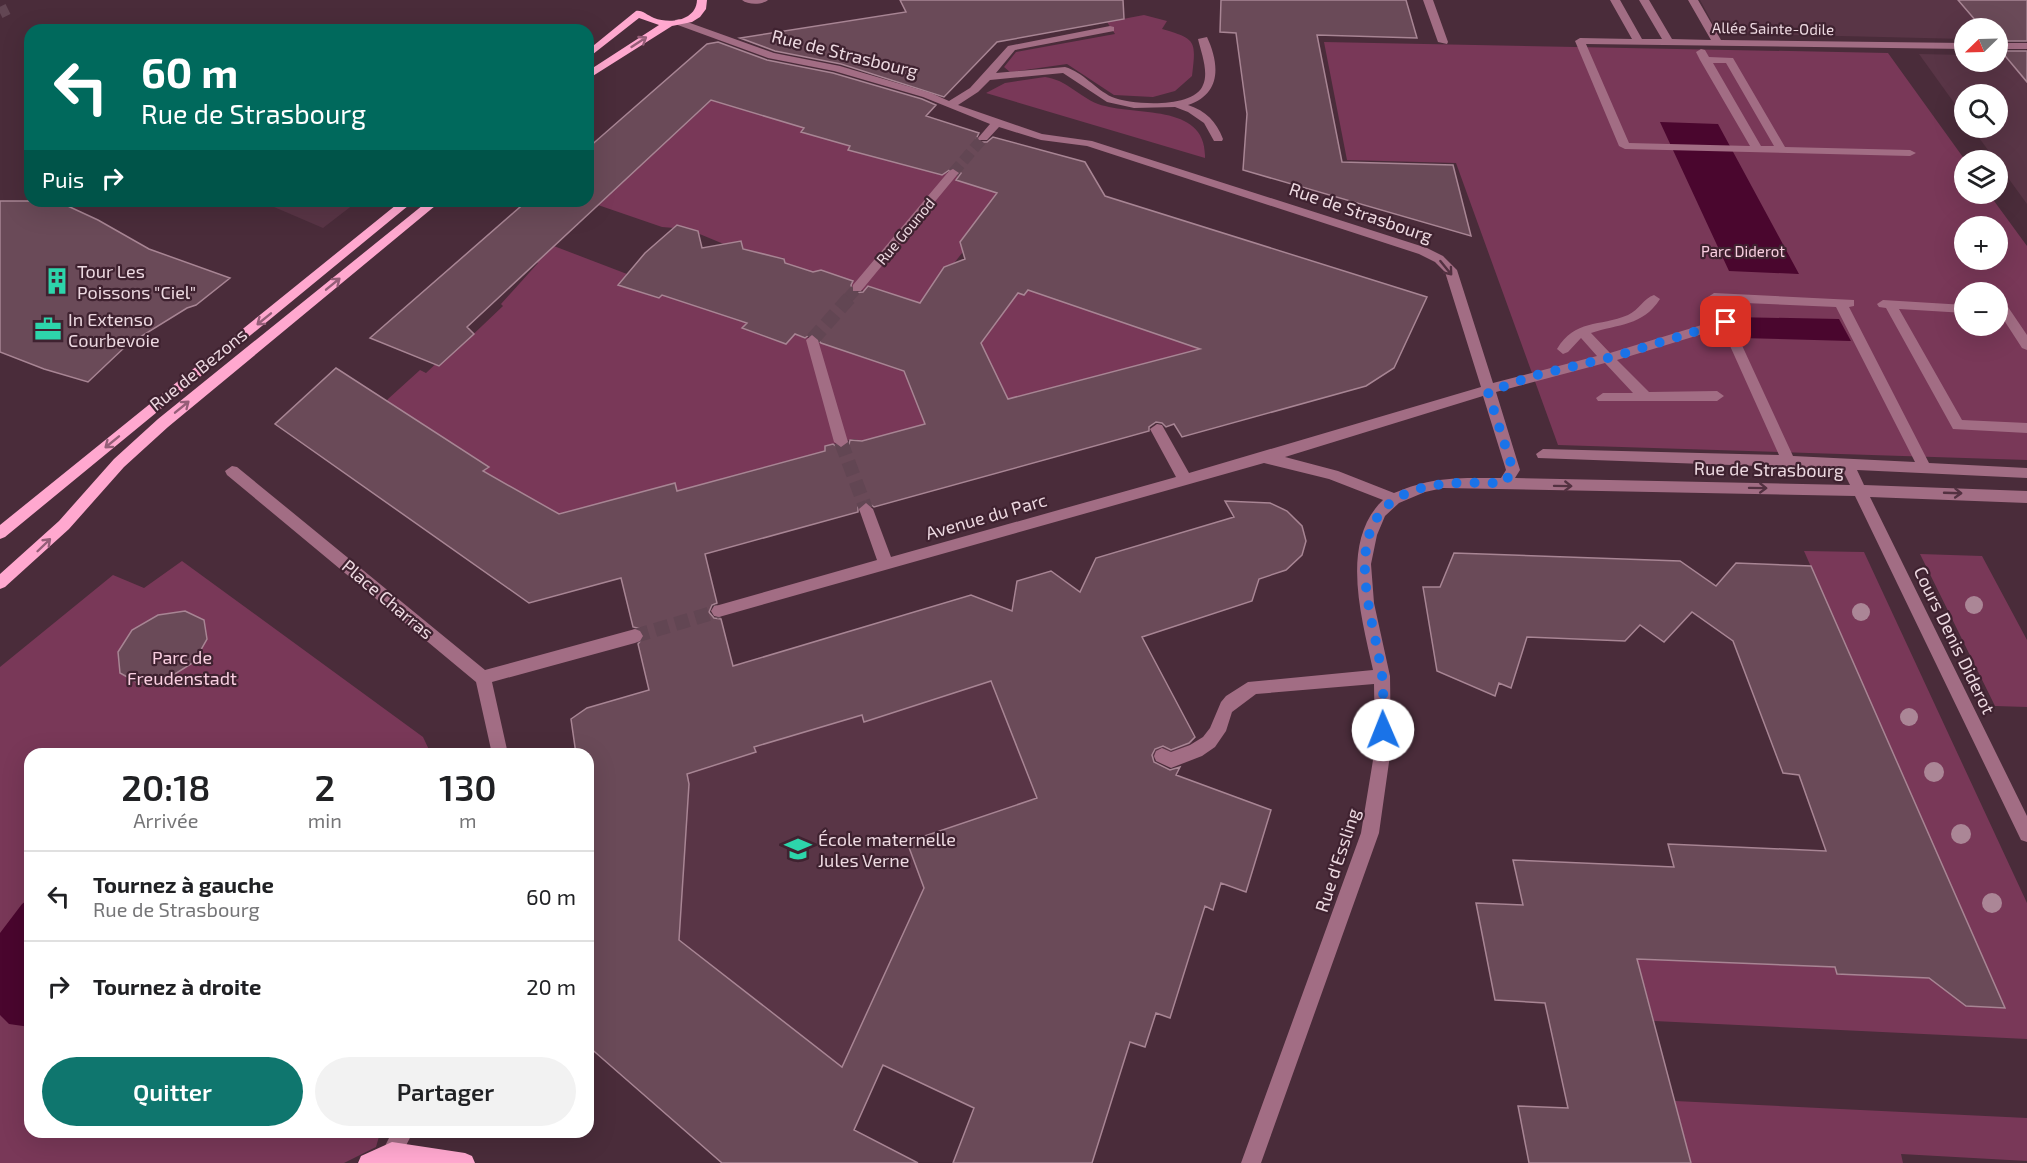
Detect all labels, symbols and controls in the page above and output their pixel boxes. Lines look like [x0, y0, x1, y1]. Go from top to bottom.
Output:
street label: Allée Sainte-Odile [1712, 18, 1834, 38]
north arrow [1954, 18, 2008, 72]
map controls [1954, 18, 2008, 336]
street label: Rue de Strasbourg [770, 24, 920, 82]
one-way arrow [630, 36, 647, 48]
text: 60 m [141, 46, 238, 96]
icon: left [42, 48, 120, 126]
button: search [1954, 84, 2008, 138]
text: Rue de Strasbourg [141, 97, 366, 129]
button: layers [1954, 150, 2008, 204]
icon: right [96, 162, 129, 195]
text: Puis [42, 166, 84, 192]
street label: Rue de Strasbourg [1286, 177, 1436, 247]
street label: Rue Gounod [872, 194, 938, 268]
button: + [1954, 216, 2008, 270]
park label: Parc Diderot [1701, 242, 1785, 260]
place label: Tour Les Poissons "Ciel" [77, 260, 196, 303]
one-way arrow [1440, 260, 1453, 276]
building icon: Tour Les Poissons "Ciel" [42, 266, 72, 296]
one-way arrow [325, 277, 340, 291]
button: − [1954, 282, 2008, 336]
pin [1700, 296, 1751, 347]
icon: arrive [1709, 305, 1742, 338]
place label: In Extenso Courbevoie [68, 308, 160, 351]
one-way arrow [256, 312, 272, 325]
office icon: In Extenso Courbevoie [33, 314, 63, 344]
street label: Rue de Bezons [145, 323, 251, 415]
one-way arrow [174, 401, 190, 414]
one-way arrow [104, 435, 120, 448]
street label: Rue de Strasbourg [1694, 457, 1844, 481]
one-way arrow [1552, 480, 1572, 492]
one-way arrow [1747, 482, 1767, 494]
one-way arrow [1942, 487, 1962, 499]
street label: Avenue du Parc [923, 488, 1049, 544]
one-way arrow [36, 537, 51, 552]
street label: Place Charras [338, 554, 438, 644]
street label: Cours Denis Diderot [1910, 563, 2000, 717]
park label: Parc de Freudenstadt [127, 646, 237, 689]
position arrow [1351, 698, 1415, 762]
text: 20:18 [121, 765, 210, 808]
text: 2 [314, 765, 335, 808]
text: 130 [439, 765, 497, 808]
street label: Rue d'Essling [1310, 805, 1364, 915]
text: Arrivée [133, 808, 199, 832]
text: min [308, 808, 342, 832]
text: m [459, 808, 477, 832]
place label: École maternelle Jules Verne [818, 828, 956, 871]
school or university icon: École maternelle Jules Verne [783, 834, 813, 864]
text: Tournez à gauche [93, 871, 274, 897]
icon: left [42, 880, 75, 913]
text: 60 m [526, 883, 576, 909]
text: Rue de Strasbourg [93, 897, 260, 921]
icon: right [42, 970, 75, 1003]
text: Tournez à droite [93, 973, 262, 999]
text: 20 m [526, 973, 576, 999]
button: Quitter [42, 1057, 303, 1126]
button: Partager [315, 1057, 576, 1126]

